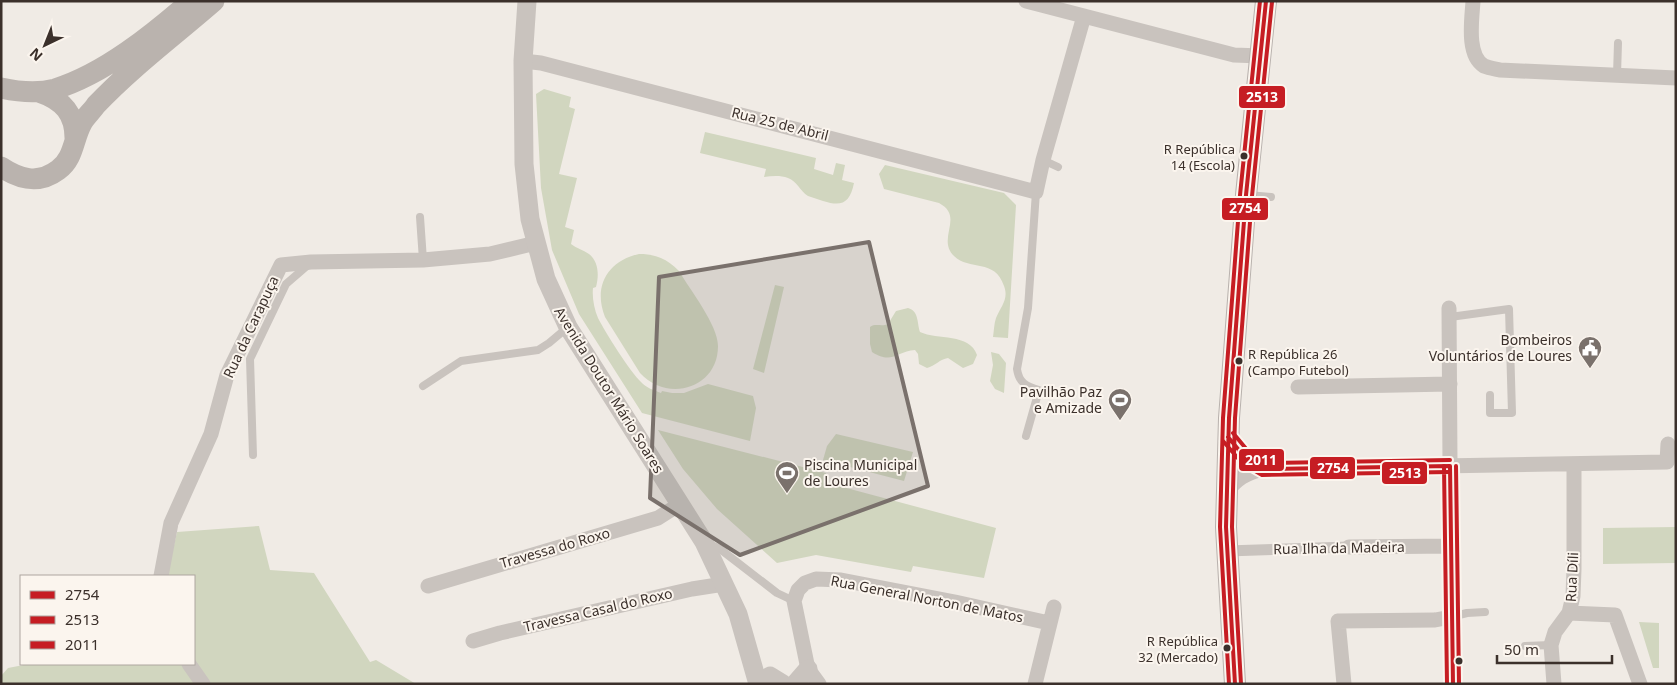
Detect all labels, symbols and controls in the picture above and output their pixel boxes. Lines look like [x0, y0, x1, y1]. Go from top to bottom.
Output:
north arrow [20, 20, 70, 70]
text: N [25, 44, 46, 66]
line badge: 2513 [1238, 85, 1286, 109]
text: 2513 [1246, 87, 1278, 106]
street label: Rua 25 de Abril [730, 102, 831, 145]
place label: R República 14 (Escola) [1164, 140, 1235, 174]
marker: R República 14 (Escola) [1239, 151, 1249, 161]
line badge: 2754 [1221, 197, 1269, 221]
text: 2754 [1229, 198, 1261, 217]
street label: Rua da Carapuça [219, 273, 283, 381]
street label: Avenida Doutor Mário Soares [550, 303, 669, 477]
place label: Bombeiros Voluntários de Loures [1429, 330, 1572, 365]
public building icon: Bombeiros Voluntários de Loures [1577, 335, 1603, 369]
place label: R República 26 (Campo Futebol) [1248, 345, 1349, 379]
marker: R República 26 (Campo Futebol) [1234, 356, 1244, 366]
place label: Pavilhão Paz e Amizade [1020, 382, 1102, 417]
sports icon: Pavilhão Paz e Amizade [1107, 387, 1133, 421]
line badge: 2011 [1238, 448, 1285, 472]
text: 2011 [1245, 450, 1277, 469]
place label: Piscina Municipal de Loures [804, 455, 917, 490]
line badge: 2754 [1309, 456, 1356, 480]
text: 2754 [1317, 458, 1349, 477]
sports icon: Piscina Municipal de Loures [774, 460, 800, 494]
line badge: 2513 [1381, 461, 1428, 485]
text: 2513 [1389, 463, 1421, 482]
street label: Travessa do Roxo [498, 523, 612, 572]
street label: Rua Ilha da Madeira [1273, 537, 1405, 558]
street label: Rua Díli [1561, 552, 1582, 602]
street label: Rua General Norton de Matos [829, 571, 1025, 627]
legend [20, 575, 195, 665]
street label: Travessa Casal do Roxo [522, 583, 674, 636]
text: 2754 [65, 584, 100, 604]
text: 2513 [65, 609, 99, 629]
place label: R República 32 (Mercado) [1138, 632, 1218, 666]
scale bar [1497, 632, 1612, 664]
text: 2011 [65, 634, 99, 654]
text: 50 m [1504, 639, 1539, 659]
marker: R República 32 (Mercado) [1222, 643, 1232, 653]
unlabelled marker [1454, 656, 1464, 666]

